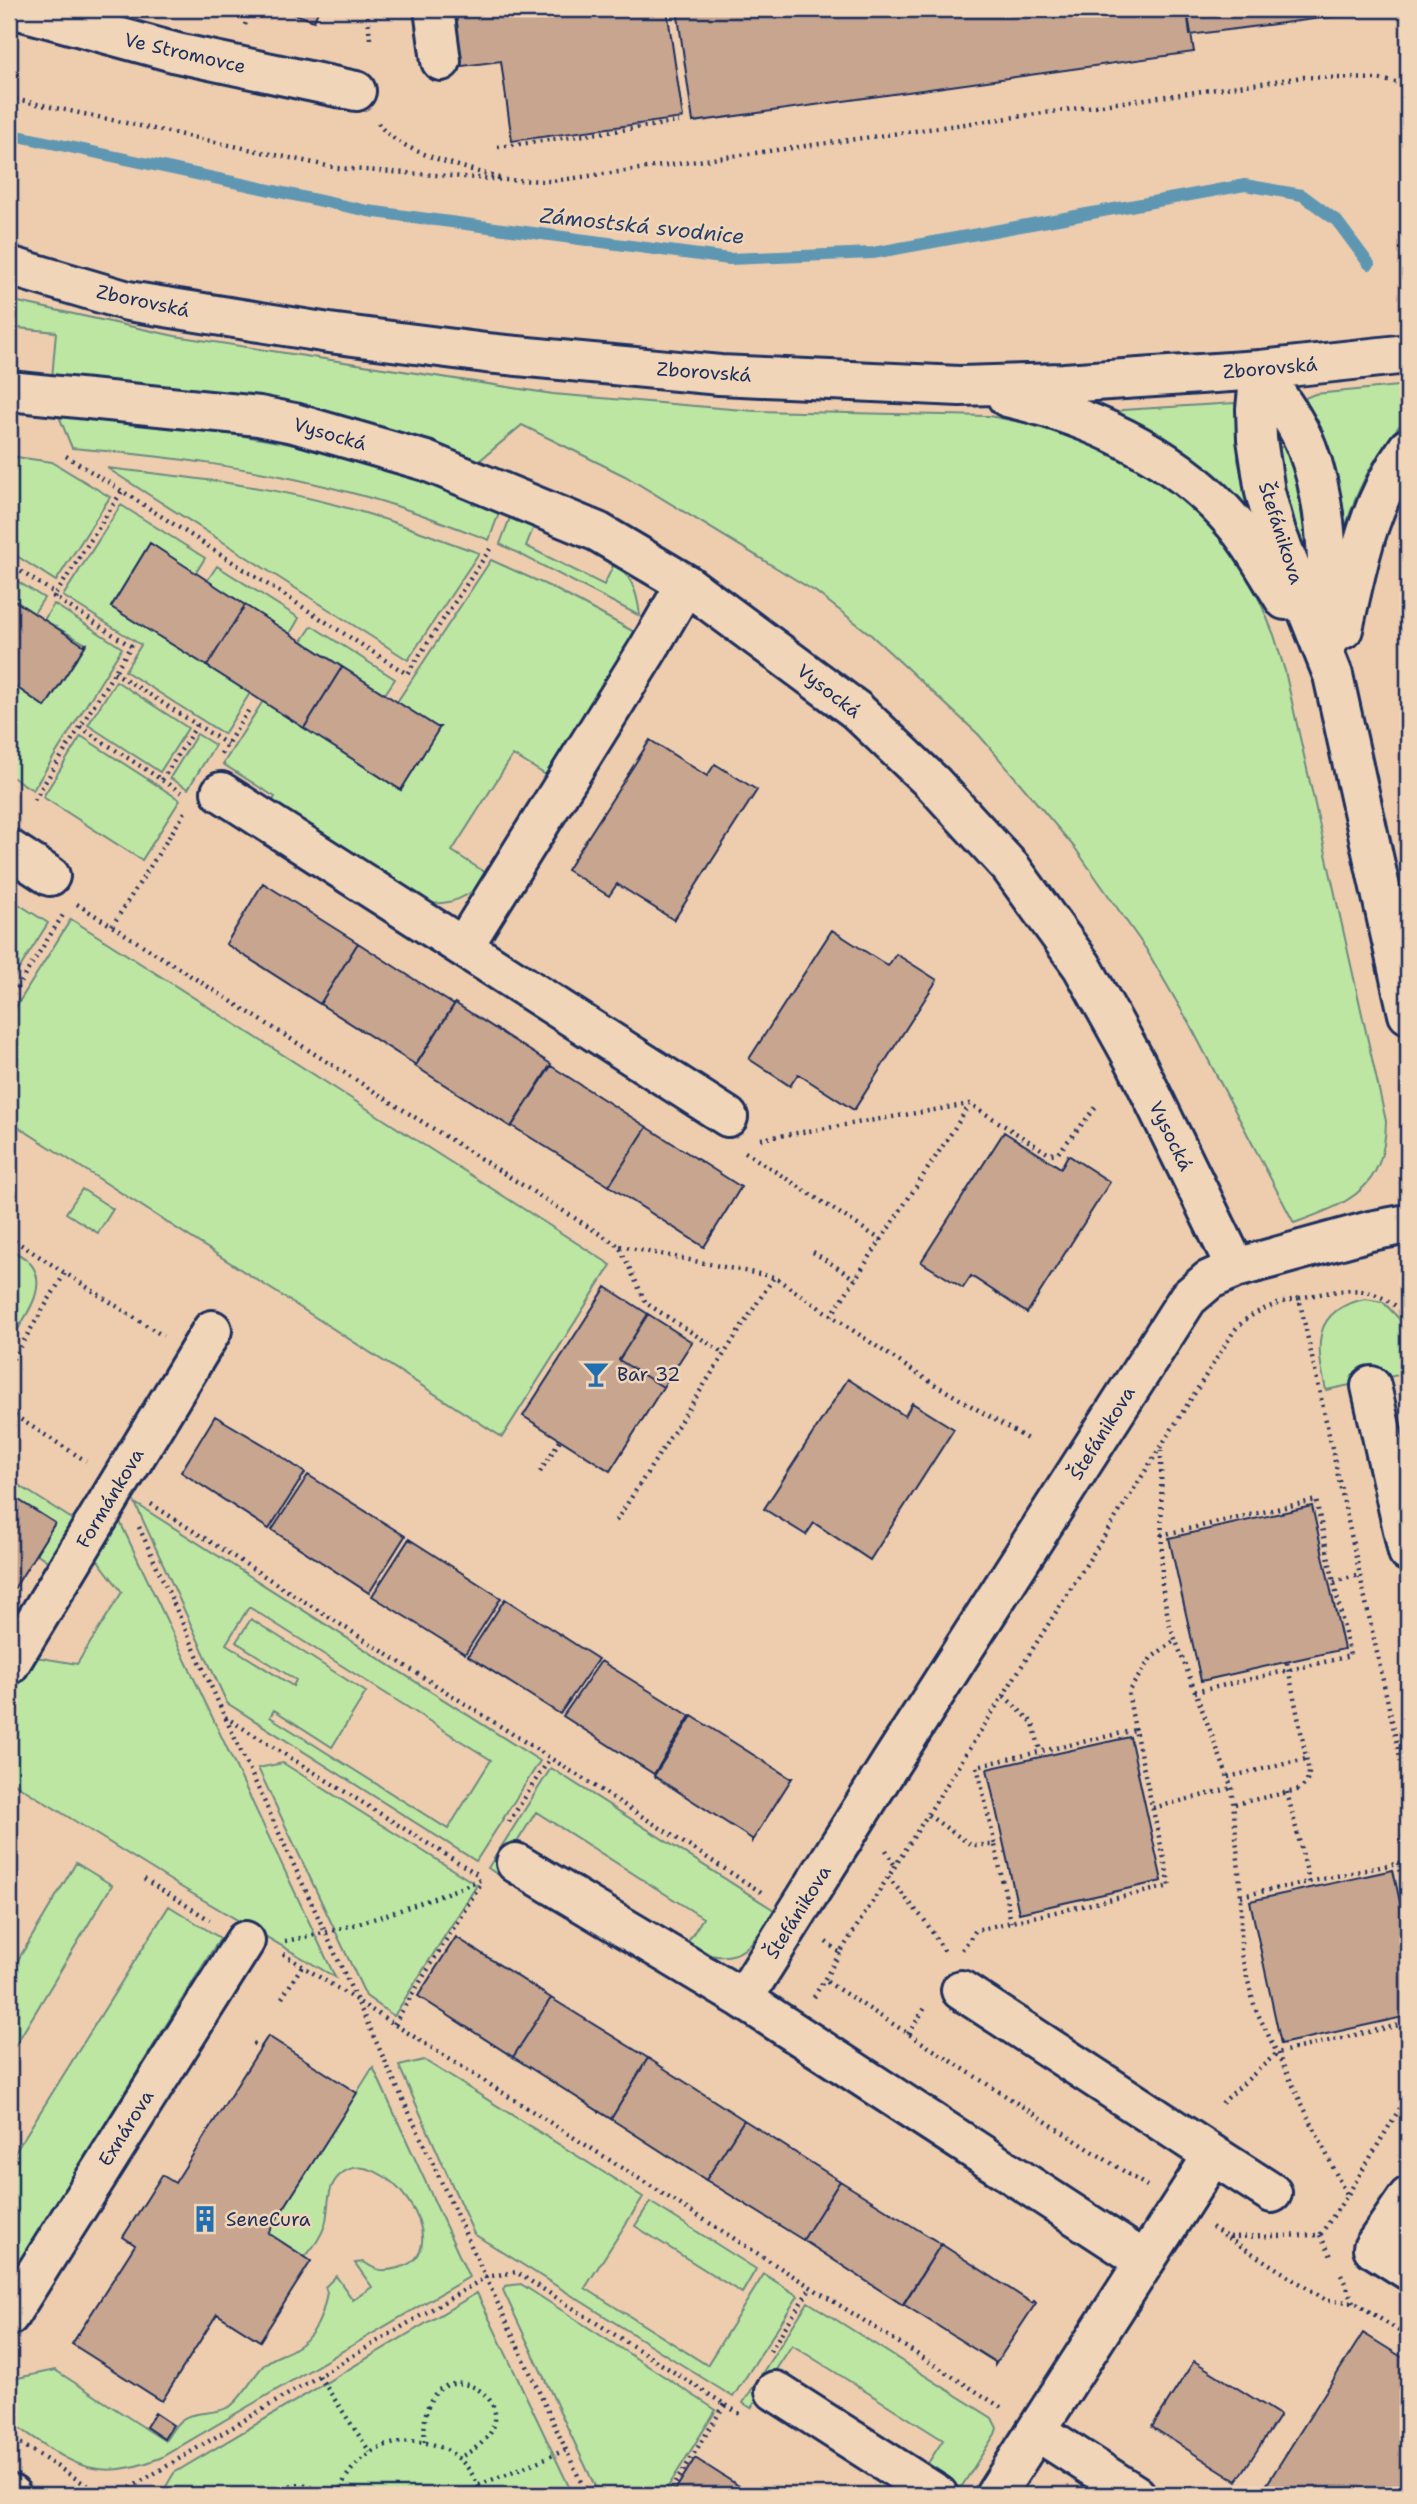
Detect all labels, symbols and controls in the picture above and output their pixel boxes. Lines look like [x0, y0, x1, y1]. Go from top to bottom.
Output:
street label: Ve Stromovce [122, 27, 248, 79]
water label: Zámostská svodnice [538, 201, 746, 251]
street label: Zborovská [94, 279, 192, 323]
street label: Zborovská [1222, 351, 1318, 385]
street label: Zborovská [656, 356, 752, 388]
street label: Vysocká [291, 412, 369, 456]
street label: Štefánikova [1253, 478, 1310, 587]
street label: Vysocká [792, 658, 866, 724]
street label: Vysocká [1143, 1097, 1199, 1175]
bar icon: Bar 32 [581, 1359, 611, 1389]
place label: Bar 32 [617, 1362, 680, 1387]
street label: Štefánikova [1062, 1381, 1141, 1485]
street label: Formánkova [70, 1443, 150, 1552]
street label: Štefánikova [758, 1860, 837, 1964]
street label: Exnárova [93, 2085, 159, 2171]
building icon: SeneCura [190, 2204, 220, 2234]
place label: SeneCura [226, 2207, 311, 2232]

